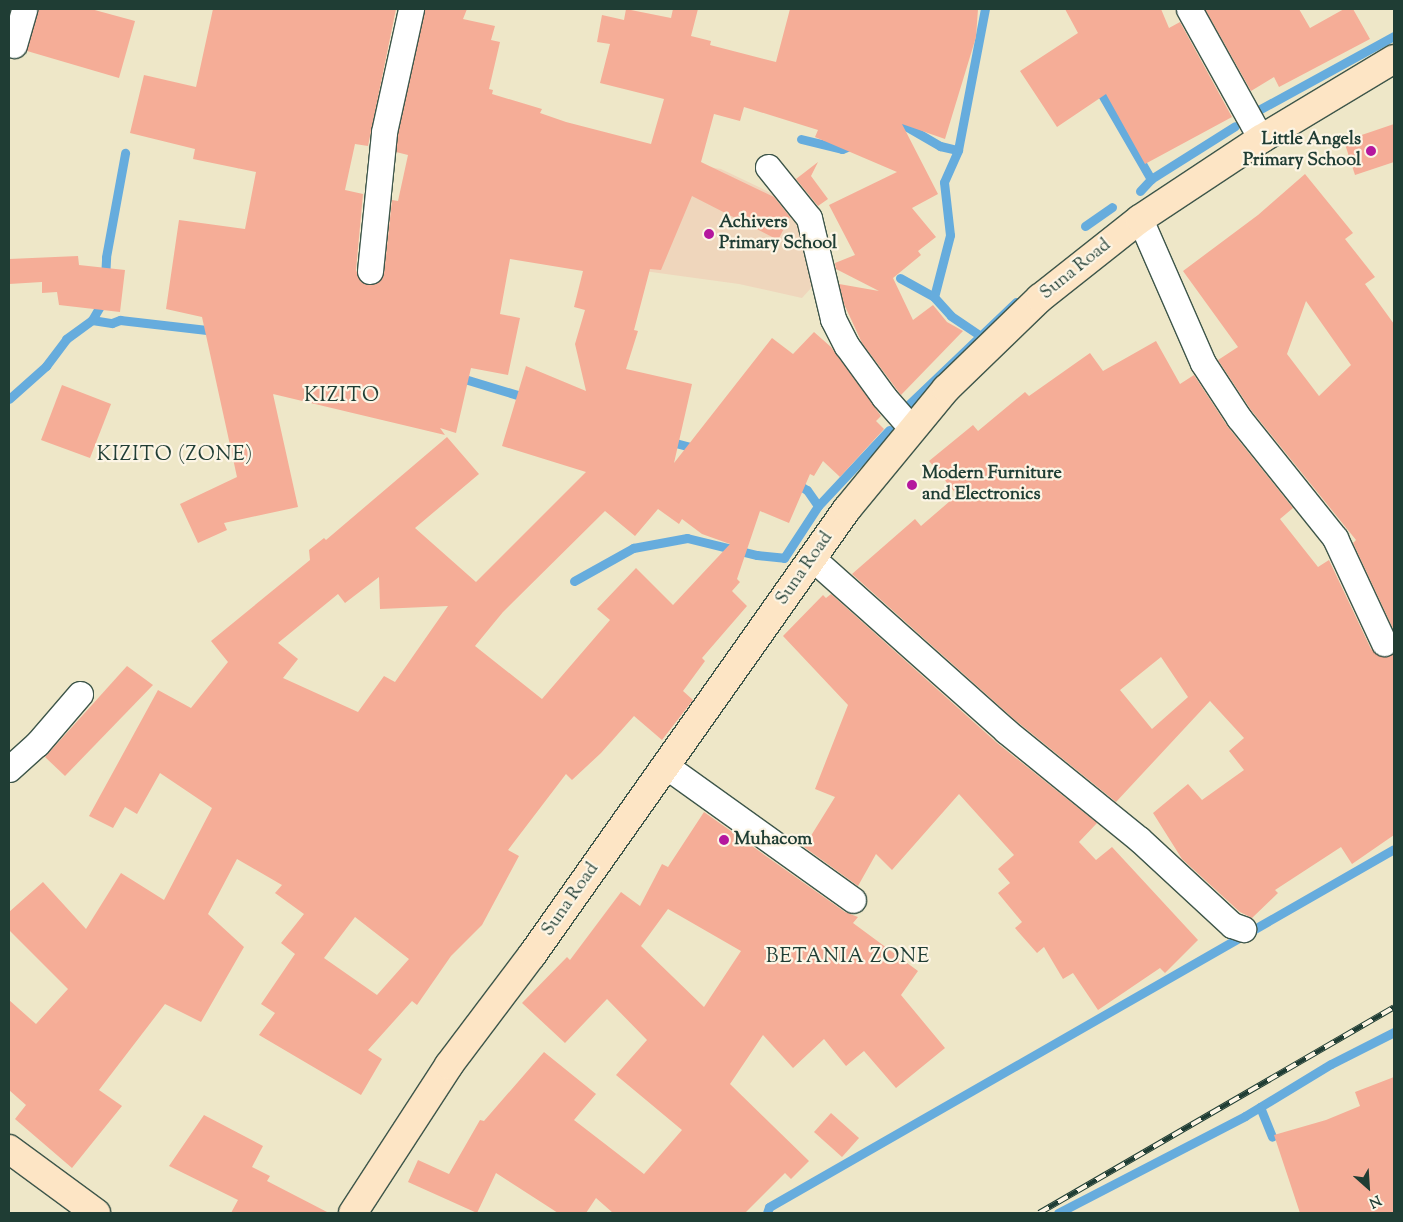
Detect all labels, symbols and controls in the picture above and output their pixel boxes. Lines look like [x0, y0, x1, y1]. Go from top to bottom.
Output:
place label: Little Angels Primary School [1243, 130, 1361, 172]
marker: Little Angels Primary School [1365, 145, 1377, 157]
place label: Achivers Primary School [719, 213, 837, 255]
marker: Achivers Primary School [703, 228, 715, 240]
street label: Suna Road [1036, 235, 1116, 305]
district label: KIZITO [303, 384, 381, 408]
district label: KIZITO (ZONE) [95, 443, 255, 467]
place label: Modern Furniture and Electronics [922, 464, 1062, 506]
marker: Modern Furniture and Electronics [906, 479, 918, 491]
street label: Suna Road [772, 528, 838, 610]
place label: Muhacom [734, 829, 812, 851]
marker: Muhacom [718, 834, 730, 846]
street label: Suna Road [538, 859, 604, 941]
district label: BETANIA ZONE [764, 945, 932, 969]
north arrow [1343, 1162, 1393, 1212]
text: N [1365, 1189, 1384, 1212]

